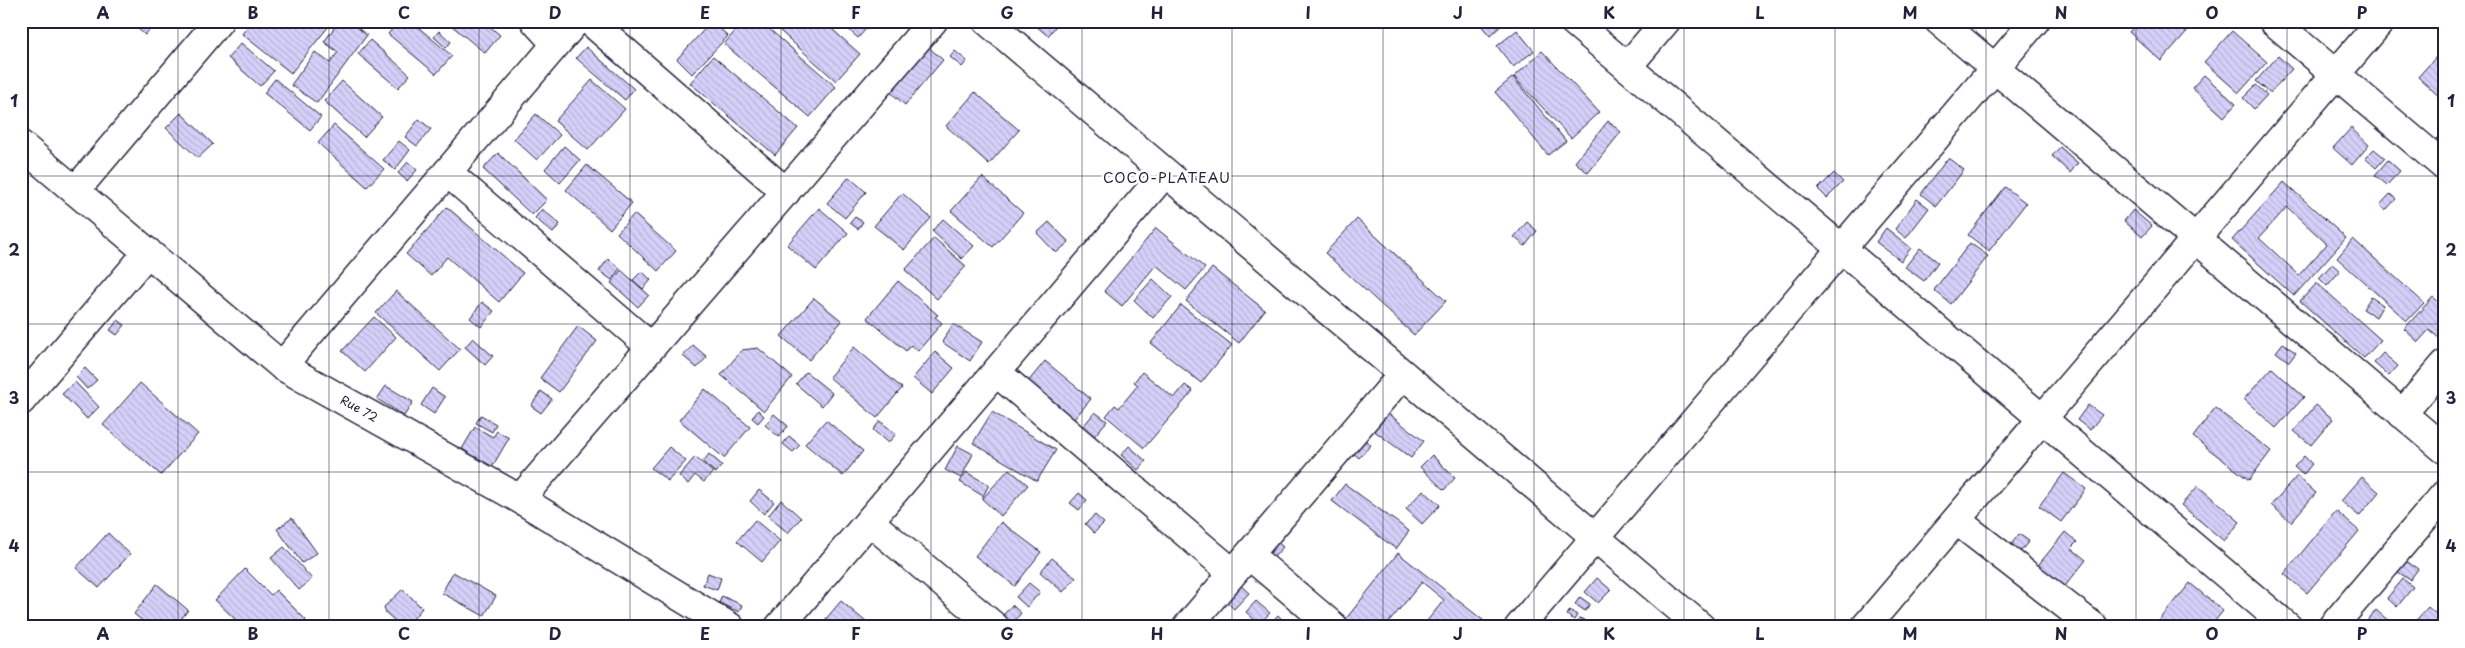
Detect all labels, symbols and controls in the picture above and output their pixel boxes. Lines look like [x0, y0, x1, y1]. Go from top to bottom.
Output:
text: A [97, 0, 110, 24]
text: B [248, 0, 259, 24]
text: C [398, 0, 410, 24]
text: D [549, 0, 561, 24]
text: E [700, 0, 710, 24]
text: F [851, 0, 861, 24]
text: G [1000, 0, 1014, 24]
text: H [1151, 0, 1163, 24]
text: I [1305, 0, 1311, 24]
text: J [1453, 0, 1463, 24]
text: K [1603, 0, 1615, 24]
text: L [1755, 0, 1765, 24]
text: M [1902, 0, 1918, 24]
text: N [2055, 0, 2067, 24]
text: O [2206, 0, 2219, 24]
text: P [2357, 0, 2368, 24]
text: 1 [10, 88, 18, 112]
text: 1 [2447, 88, 2455, 112]
district label: COCO-PLATEAU [1103, 167, 1231, 188]
text: 2 [8, 237, 20, 261]
text: 2 [2445, 237, 2457, 261]
text: 3 [9, 385, 19, 409]
text: 3 [2446, 385, 2456, 409]
street label: Rue 72 [337, 390, 382, 426]
text: 4 [9, 533, 20, 557]
text: 4 [2446, 533, 2457, 557]
text: A [97, 621, 110, 645]
text: B [248, 621, 259, 645]
text: C [398, 621, 410, 645]
text: D [549, 621, 561, 645]
text: E [700, 621, 710, 645]
text: F [851, 621, 861, 645]
text: G [1000, 621, 1014, 645]
text: H [1151, 621, 1163, 645]
text: I [1305, 621, 1311, 645]
text: J [1453, 621, 1463, 645]
text: K [1603, 621, 1615, 645]
text: L [1755, 621, 1765, 645]
text: M [1902, 621, 1918, 645]
text: N [2055, 621, 2067, 645]
text: O [2206, 621, 2219, 645]
text: P [2357, 621, 2368, 645]

